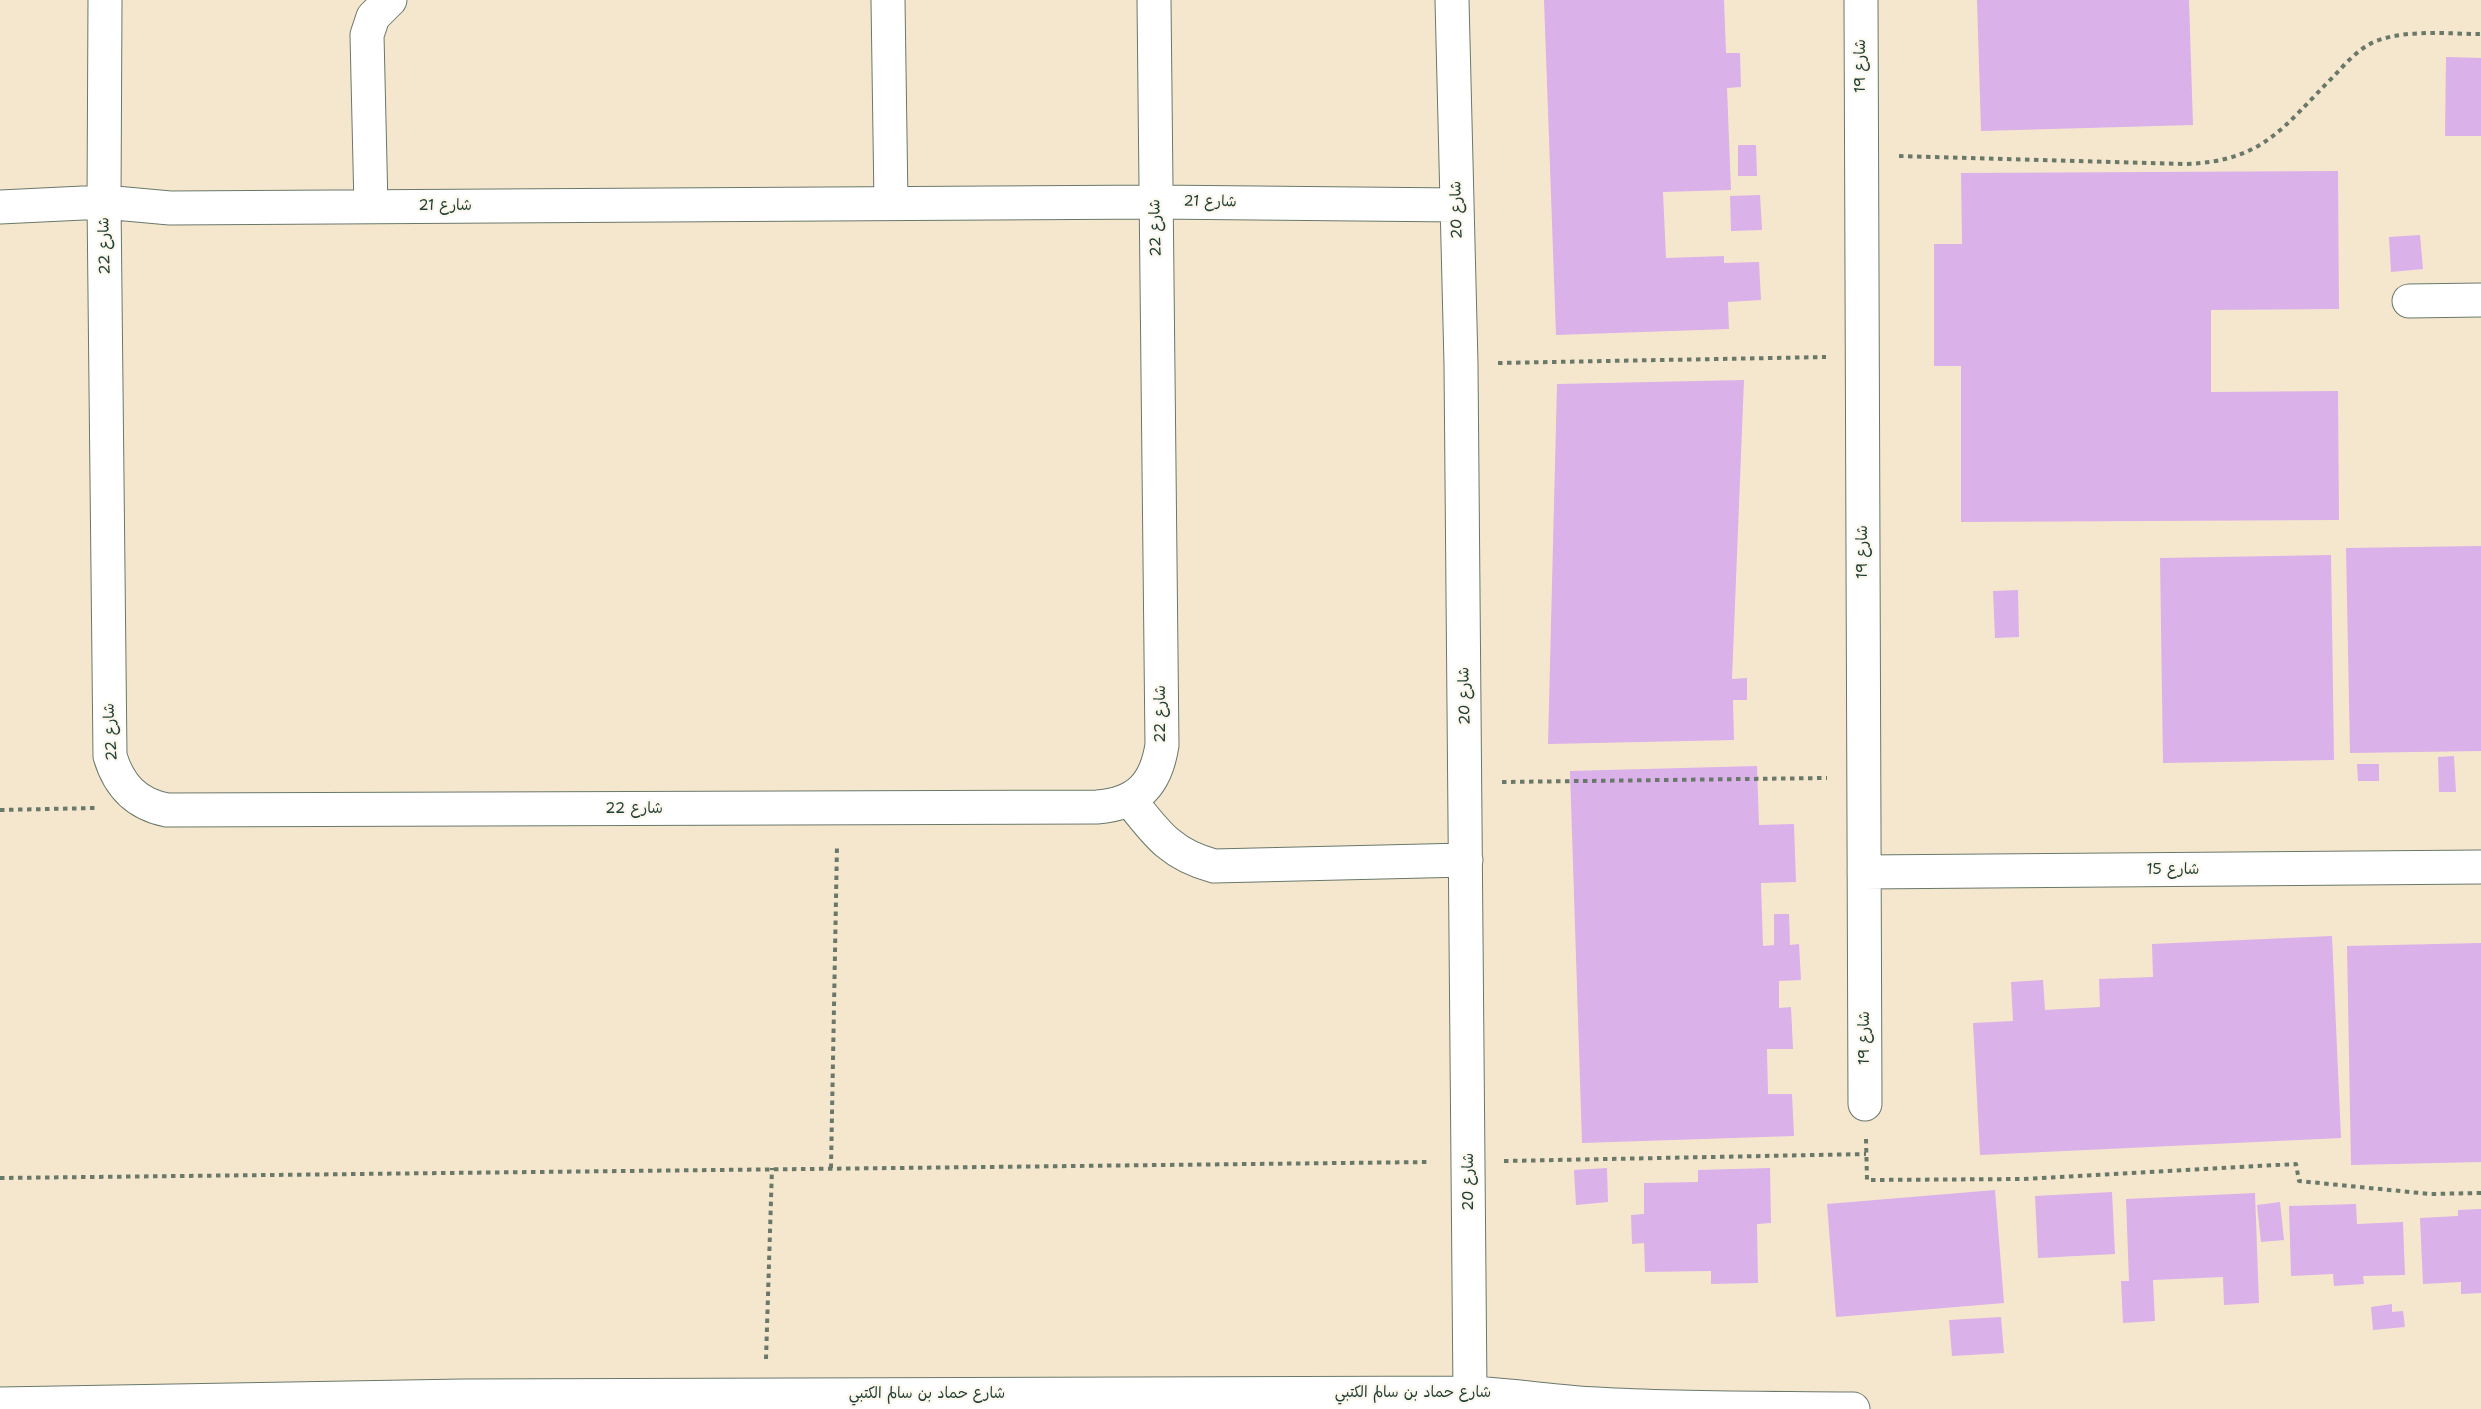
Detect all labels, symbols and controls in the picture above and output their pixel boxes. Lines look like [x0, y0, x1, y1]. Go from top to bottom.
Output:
street label: شارع 19 [1852, 39, 1870, 93]
street label: شارع 20 [1447, 181, 1467, 239]
street label: شارع 21 [1183, 193, 1237, 211]
street label: شارع 21 [418, 197, 472, 215]
street label: شارع 22 [1146, 199, 1166, 257]
street label: شارع 22 [95, 217, 115, 275]
street label: شارع 19 [1854, 525, 1872, 579]
street label: شارع 20 [1455, 667, 1475, 725]
street label: شارع 22 [1152, 685, 1170, 743]
street label: شارع 22 [100, 703, 122, 761]
street label: شارع 22 [605, 800, 663, 818]
street label: شارع 15 [2147, 861, 2199, 879]
street label: شارع 19 [1856, 1011, 1874, 1065]
street label: شارع 20 [1460, 1153, 1478, 1211]
street label: شارع حماد بن سالم الكتبي [1335, 1384, 1491, 1402]
street label: شارع حماد بن سالم الكتبي [849, 1385, 1005, 1403]

